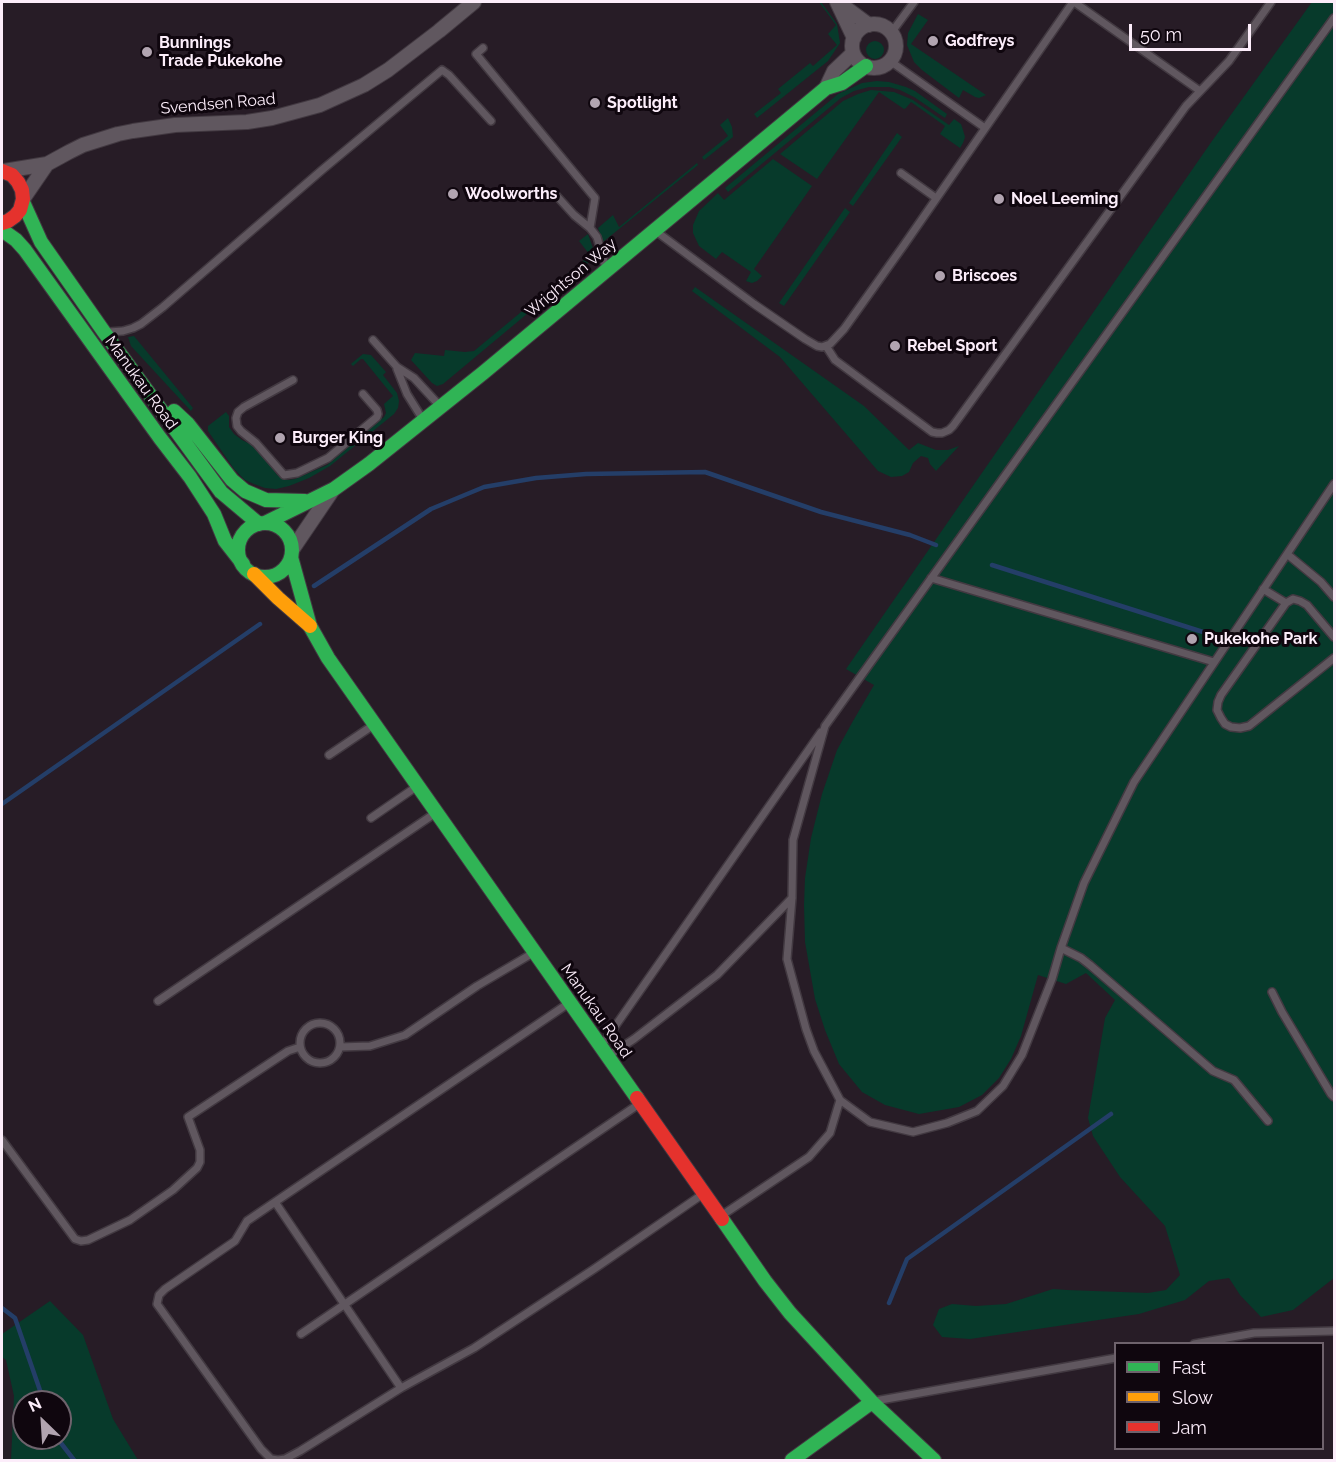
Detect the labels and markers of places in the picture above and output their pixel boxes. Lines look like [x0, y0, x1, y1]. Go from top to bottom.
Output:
place label: Godfreys [945, 31, 1014, 51]
place label: Bunnings Trade Pukekohe [159, 33, 283, 71]
marker: Godfreys [926, 34, 940, 48]
marker: Bunnings Trade Pukekohe [140, 45, 154, 59]
place label: Spotlight [607, 93, 678, 113]
marker: Spotlight [588, 96, 602, 110]
place label: Woolworths [465, 184, 558, 204]
marker: Woolworths [446, 187, 460, 201]
place label: Noel Leeming [1011, 189, 1118, 209]
marker: Noel Leeming [992, 192, 1006, 206]
place label: Briscoes [952, 266, 1017, 286]
marker: Briscoes [933, 269, 947, 283]
place label: Rebel Sport [907, 336, 998, 356]
marker: Rebel Sport [888, 339, 902, 353]
place label: Burger King [292, 428, 383, 448]
marker: Burger King [273, 431, 287, 445]
place label: Pukekohe Park [1204, 629, 1317, 649]
marker: Pukekohe Park [1185, 632, 1199, 646]

